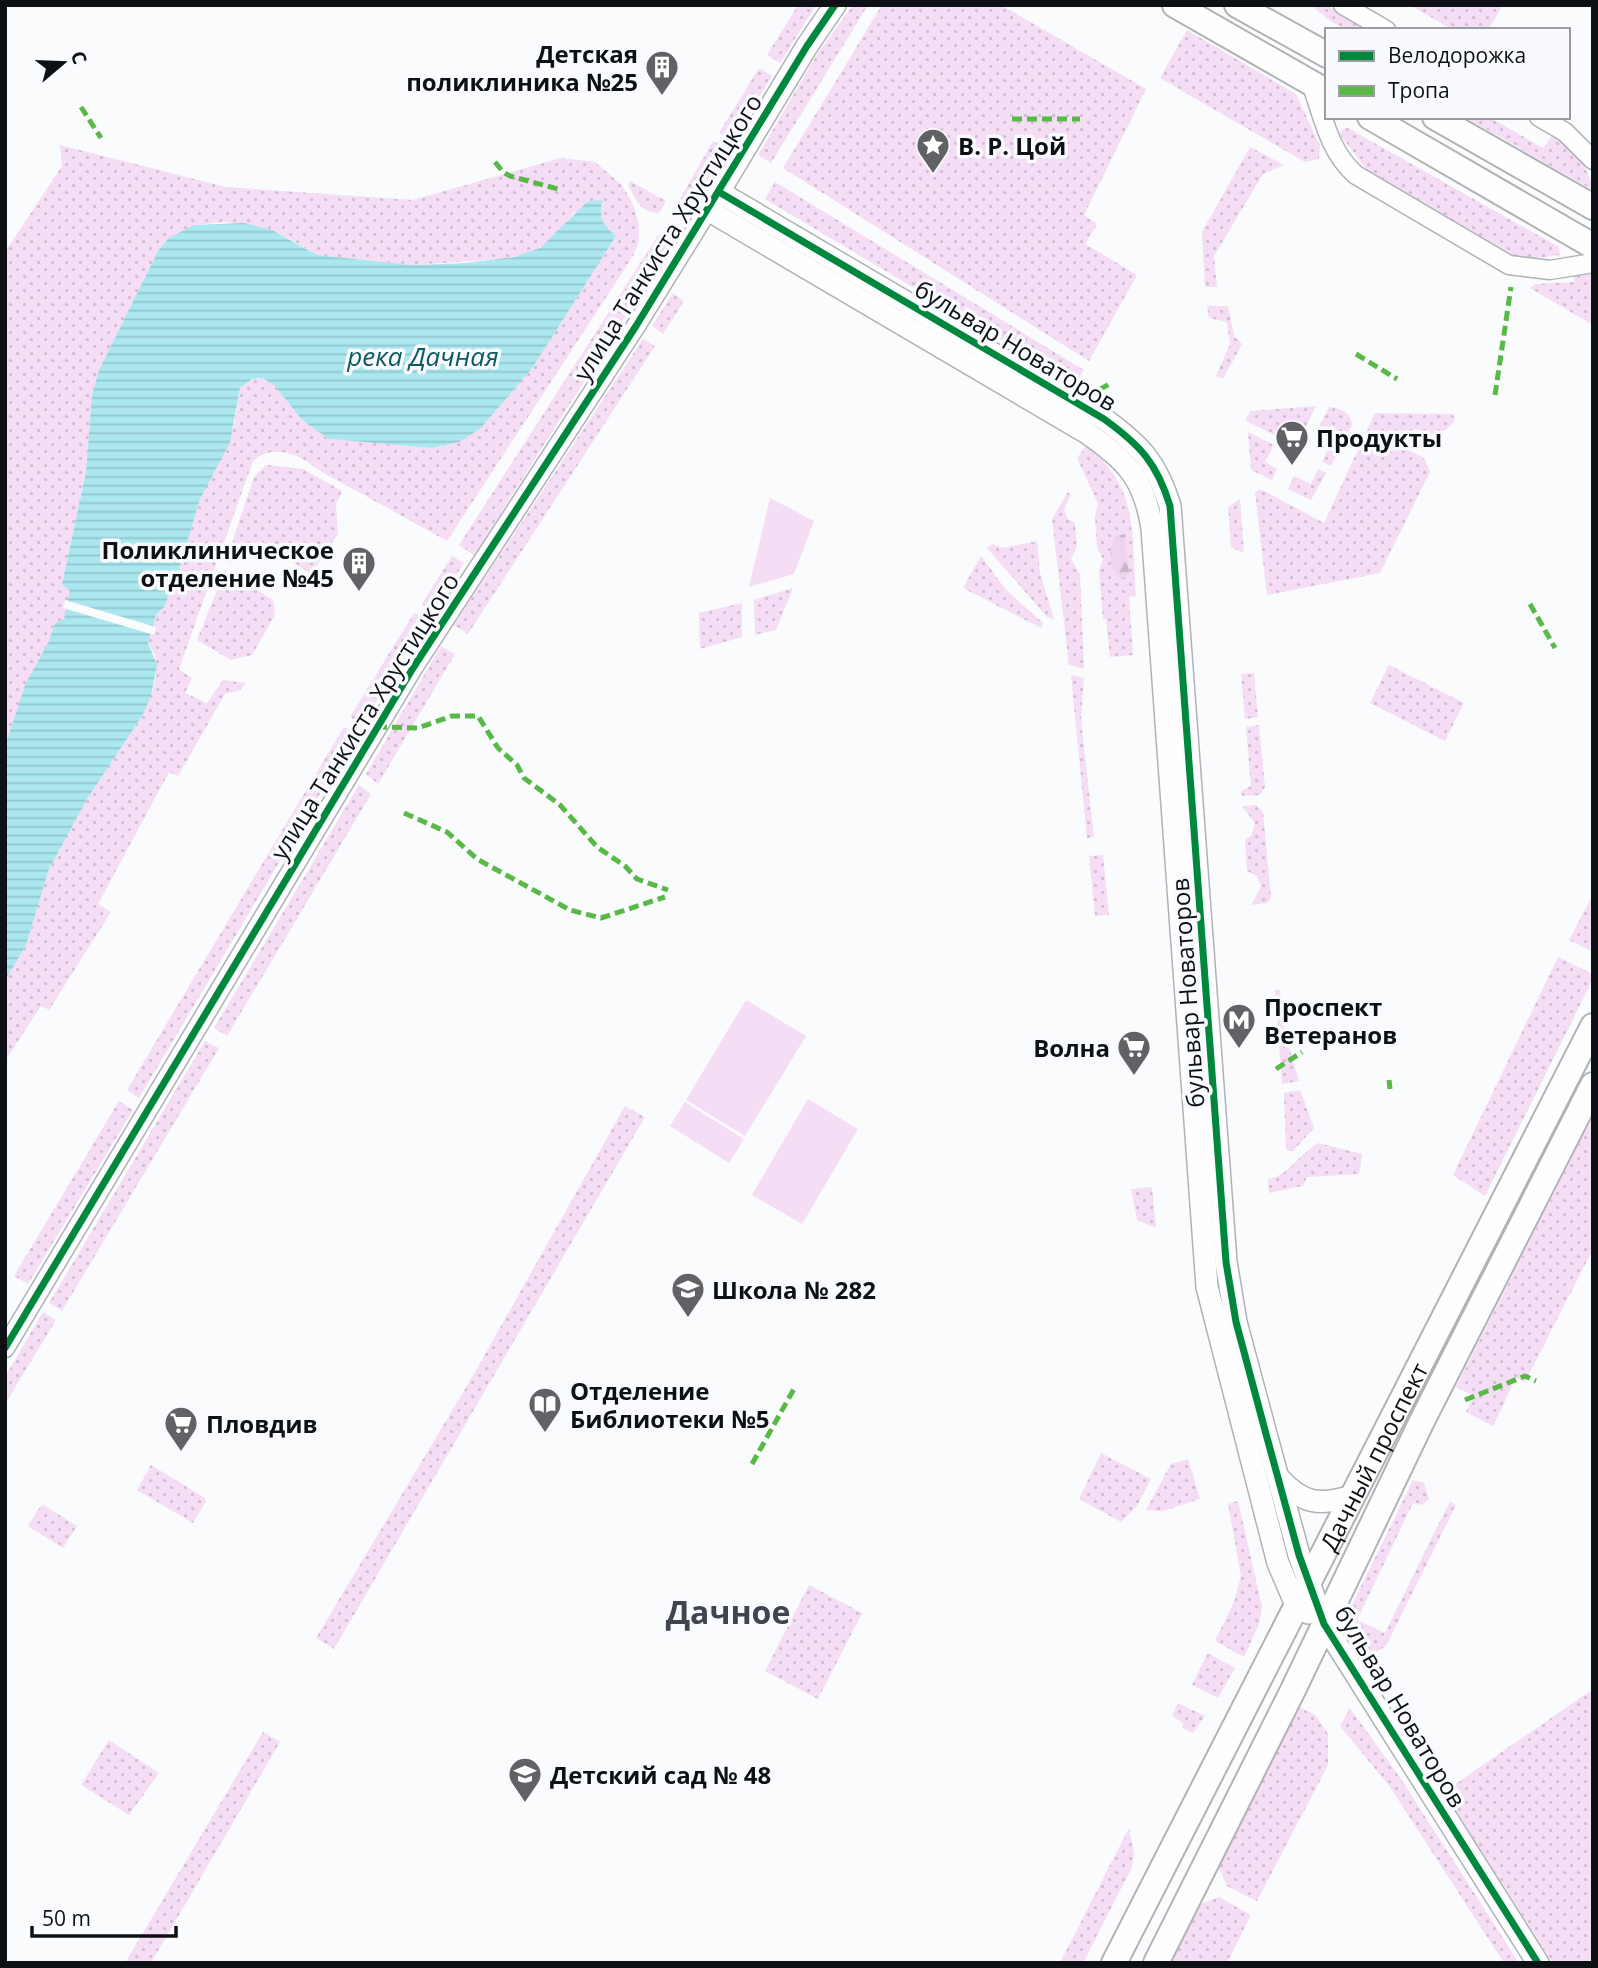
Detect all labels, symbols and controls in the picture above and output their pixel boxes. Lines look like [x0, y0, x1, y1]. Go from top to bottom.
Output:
north arrow [28, 28, 98, 98]
legend [1325, 28, 1570, 119]
place label: Детская поликлиника №25 [406, 37, 638, 98]
text: Велодорожка [1388, 41, 1526, 69]
text: С [65, 48, 93, 67]
building icon: Детская поликлиника №25 [643, 48, 681, 97]
text: Тропа [1388, 76, 1450, 104]
street label: улица Танкиста Хрустицкого [565, 87, 769, 387]
place icon: В. Р. Цой [914, 126, 952, 175]
place label: В. Р. Цой [958, 129, 1066, 162]
street label: бульвар Новаторов [909, 272, 1123, 418]
water label: река Дачная [346, 338, 499, 374]
supermarket icon: Продукты [1273, 418, 1311, 467]
place label: Продукты [1316, 421, 1442, 454]
place label: Поликлиническое отделение №45 [102, 533, 334, 594]
building icon: Поликлиническое отделение №45 [340, 544, 378, 593]
street label: улица Танкиста Хрустицкого [262, 566, 466, 866]
street label: бульвар Новаторов [1163, 877, 1211, 1109]
place label: Проспект Ветеранов [1264, 990, 1397, 1051]
metro station icon: Проспект Ветеранов [1220, 1001, 1258, 1050]
supermarket icon: Волна [1115, 1028, 1153, 1077]
place label: Волна [1033, 1031, 1110, 1064]
school or university icon: Школа № 282 [669, 1270, 707, 1319]
place label: Школа № 282 [712, 1273, 876, 1306]
street label: Дачный проспект [1311, 1357, 1435, 1556]
place label: Отделение Библиотеки №5 [570, 1374, 769, 1435]
library icon: Отделение Библиотеки №5 [526, 1385, 564, 1434]
supermarket icon: Пловдив [162, 1404, 200, 1453]
place label: Пловдив [206, 1407, 318, 1440]
district label: Дачное [666, 1590, 790, 1633]
street label: бульвар Новаторов [1328, 1599, 1474, 1813]
school or university icon: Детский сад № 48 [506, 1755, 544, 1804]
place label: Детский сад № 48 [550, 1758, 771, 1791]
scale bar [32, 1895, 175, 1939]
text: 50 m [42, 1904, 91, 1932]

